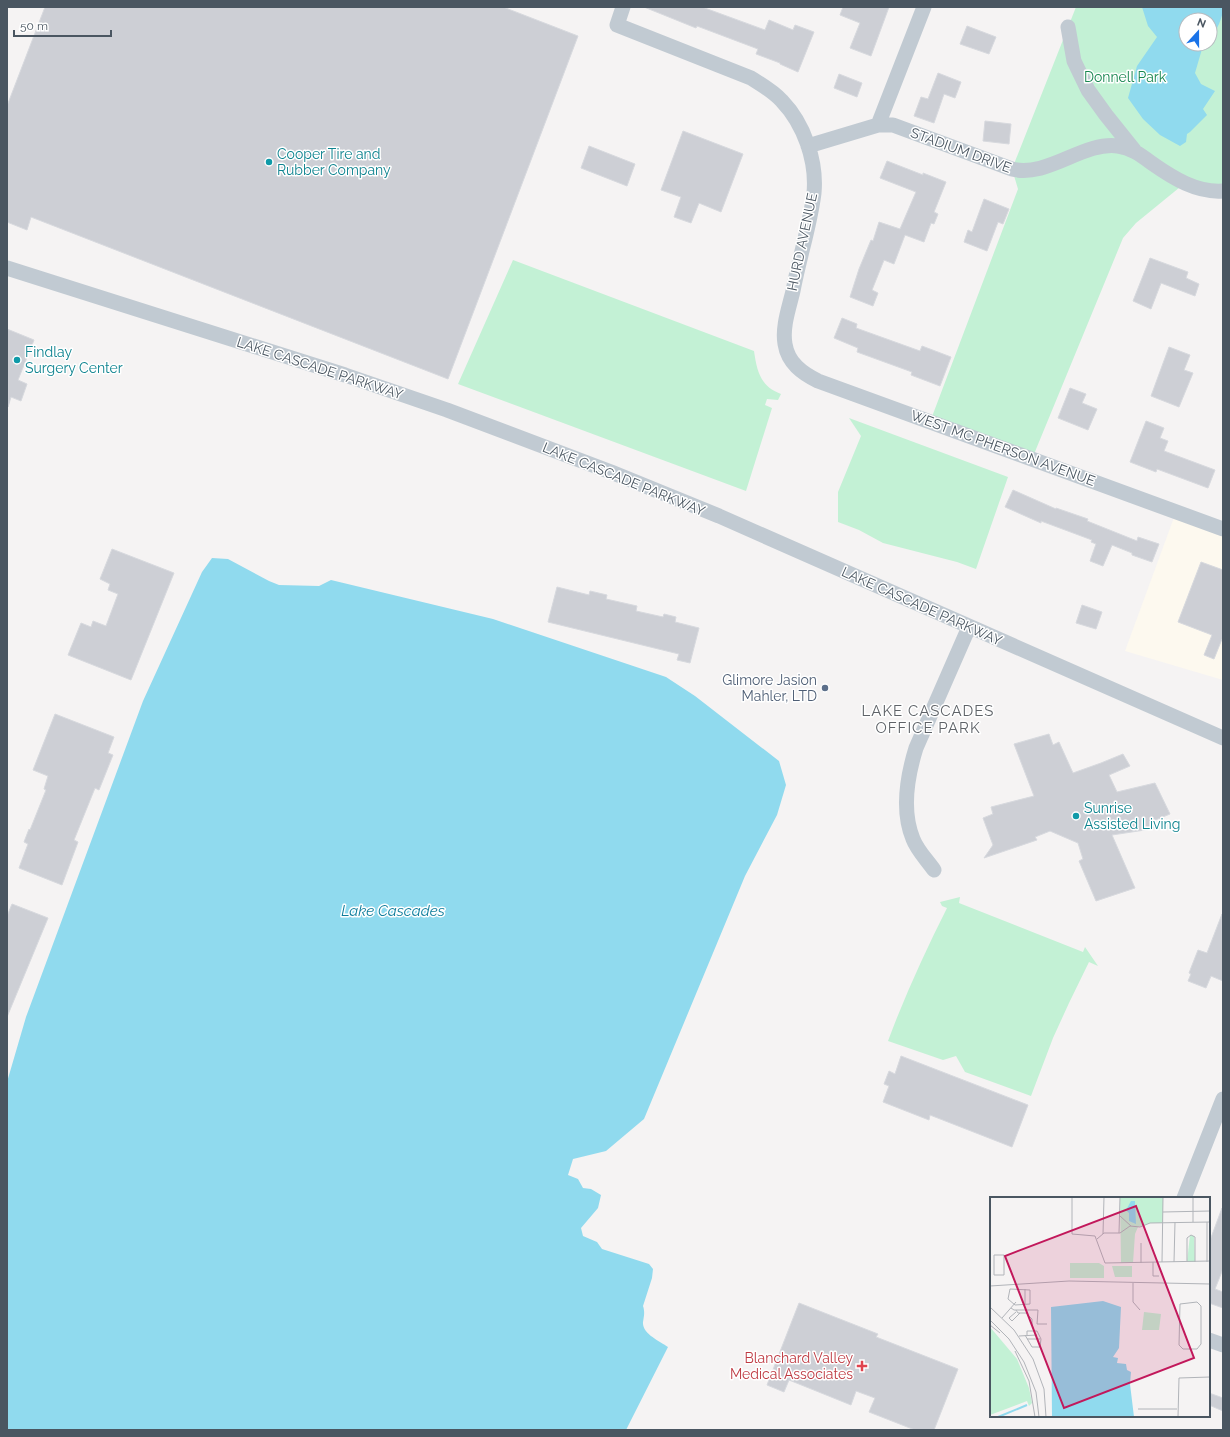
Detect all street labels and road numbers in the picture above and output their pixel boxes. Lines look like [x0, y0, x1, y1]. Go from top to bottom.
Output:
street label: STADIUM DRIVE [908, 124, 1014, 176]
street label: HURD AVENUE [784, 192, 820, 292]
street label: LAKE CASCADE PARKWAY [235, 334, 405, 402]
street label: WEST MC PHERSON AVENUE [909, 407, 1097, 489]
street label: LAKE CASCADE PARKWAY [540, 439, 708, 519]
street label: LAKE CASCADE PARKWAY [839, 563, 1005, 649]

